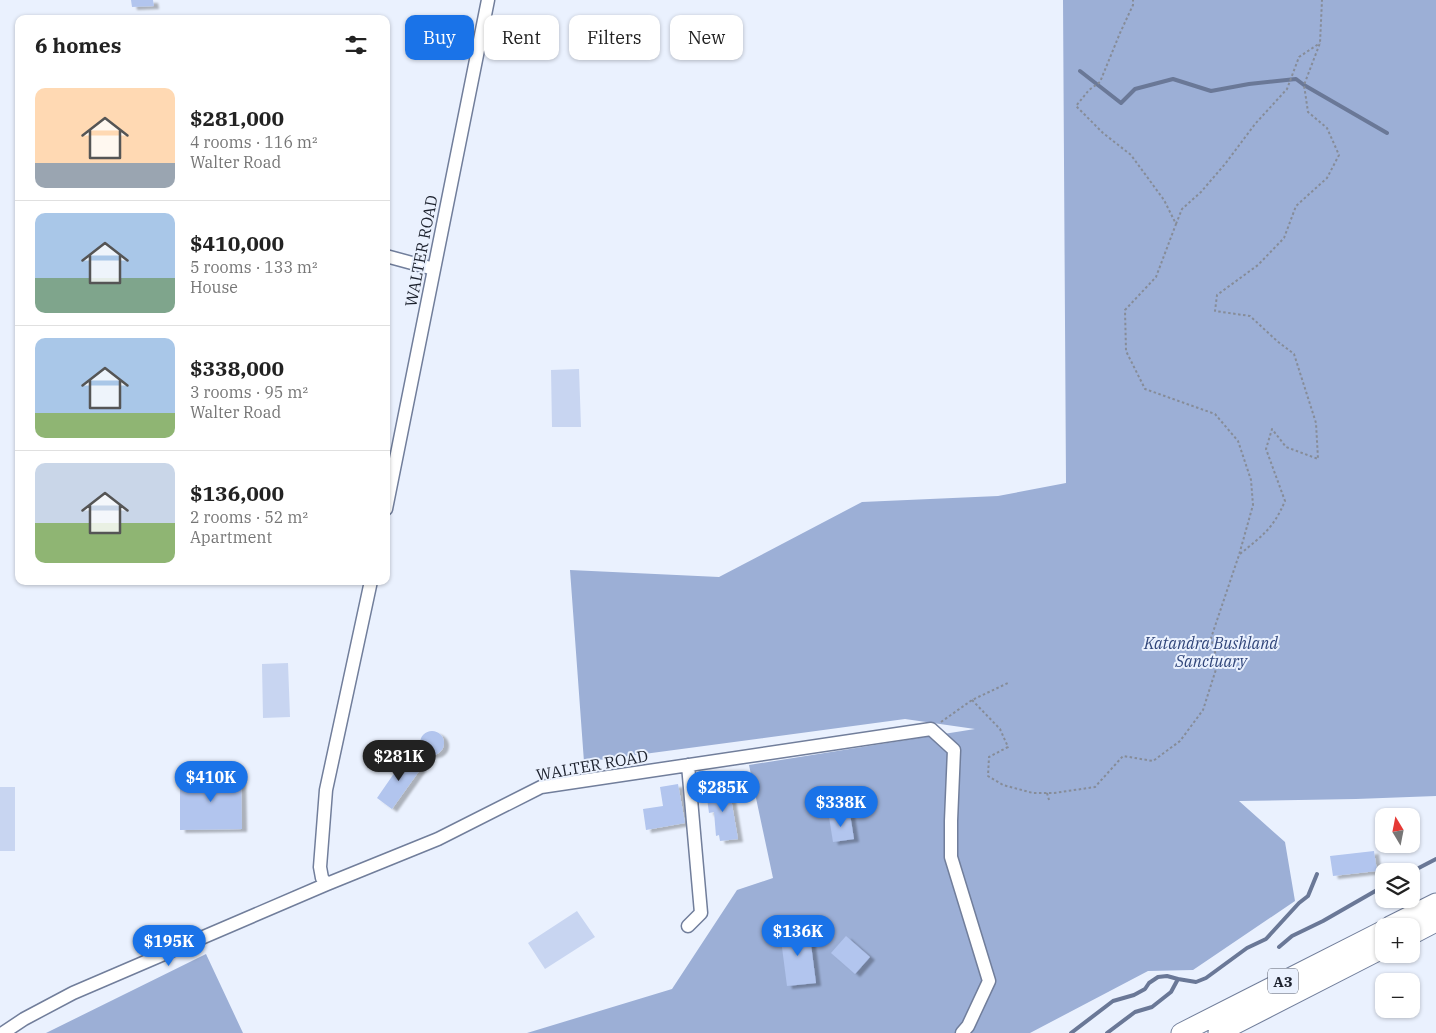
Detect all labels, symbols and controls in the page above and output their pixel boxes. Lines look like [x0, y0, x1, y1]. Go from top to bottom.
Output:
chip: Buy [405, 15, 474, 60]
chip: Rent [484, 15, 559, 60]
chip: Filters [569, 15, 660, 60]
chip: New [670, 15, 743, 60]
text: 6 homes [35, 31, 121, 59]
icon: filters [342, 31, 370, 59]
text: $281,000 [190, 104, 284, 132]
icon: home [75, 108, 135, 168]
text: 4 rooms · 116 m² [190, 132, 318, 152]
text: Walter Road [190, 152, 281, 172]
street label: WALTER ROAD [400, 193, 442, 309]
text: $410,000 [190, 229, 284, 257]
icon: home [75, 233, 135, 293]
text: 5 rooms · 133 m² [190, 257, 318, 277]
text: House [190, 277, 238, 297]
text: $338,000 [190, 354, 284, 382]
icon: home [75, 358, 135, 418]
text: 3 rooms · 95 m² [190, 382, 308, 402]
text: Walter Road [190, 402, 281, 422]
text: $136,000 [190, 479, 284, 507]
icon: home [75, 483, 135, 543]
text: 2 rooms · 52 m² [190, 507, 308, 527]
text: Apartment [190, 527, 272, 547]
park label: Katandra Bushland Sanctuary [1143, 633, 1278, 671]
pin: $281K [364, 740, 434, 782]
street label: WALTER ROAD [534, 745, 650, 785]
text: $281K [374, 746, 424, 766]
pin: $410K [176, 760, 246, 803]
text: $410K [186, 767, 236, 787]
pin: $285K [688, 770, 758, 813]
text: $285K [698, 777, 748, 797]
pin: $338K [806, 786, 876, 828]
text: $338K [816, 792, 866, 812]
north arrow [1375, 808, 1420, 852]
map controls [1375, 808, 1420, 1018]
button: layers [1375, 863, 1420, 908]
pin: $136K [763, 914, 833, 957]
button: + [1375, 918, 1420, 963]
text: $136K [773, 921, 823, 941]
pin: $195K [134, 924, 204, 967]
text: $195K [144, 931, 194, 951]
road number: A3 [1268, 968, 1298, 994]
button: − [1375, 973, 1420, 1018]

